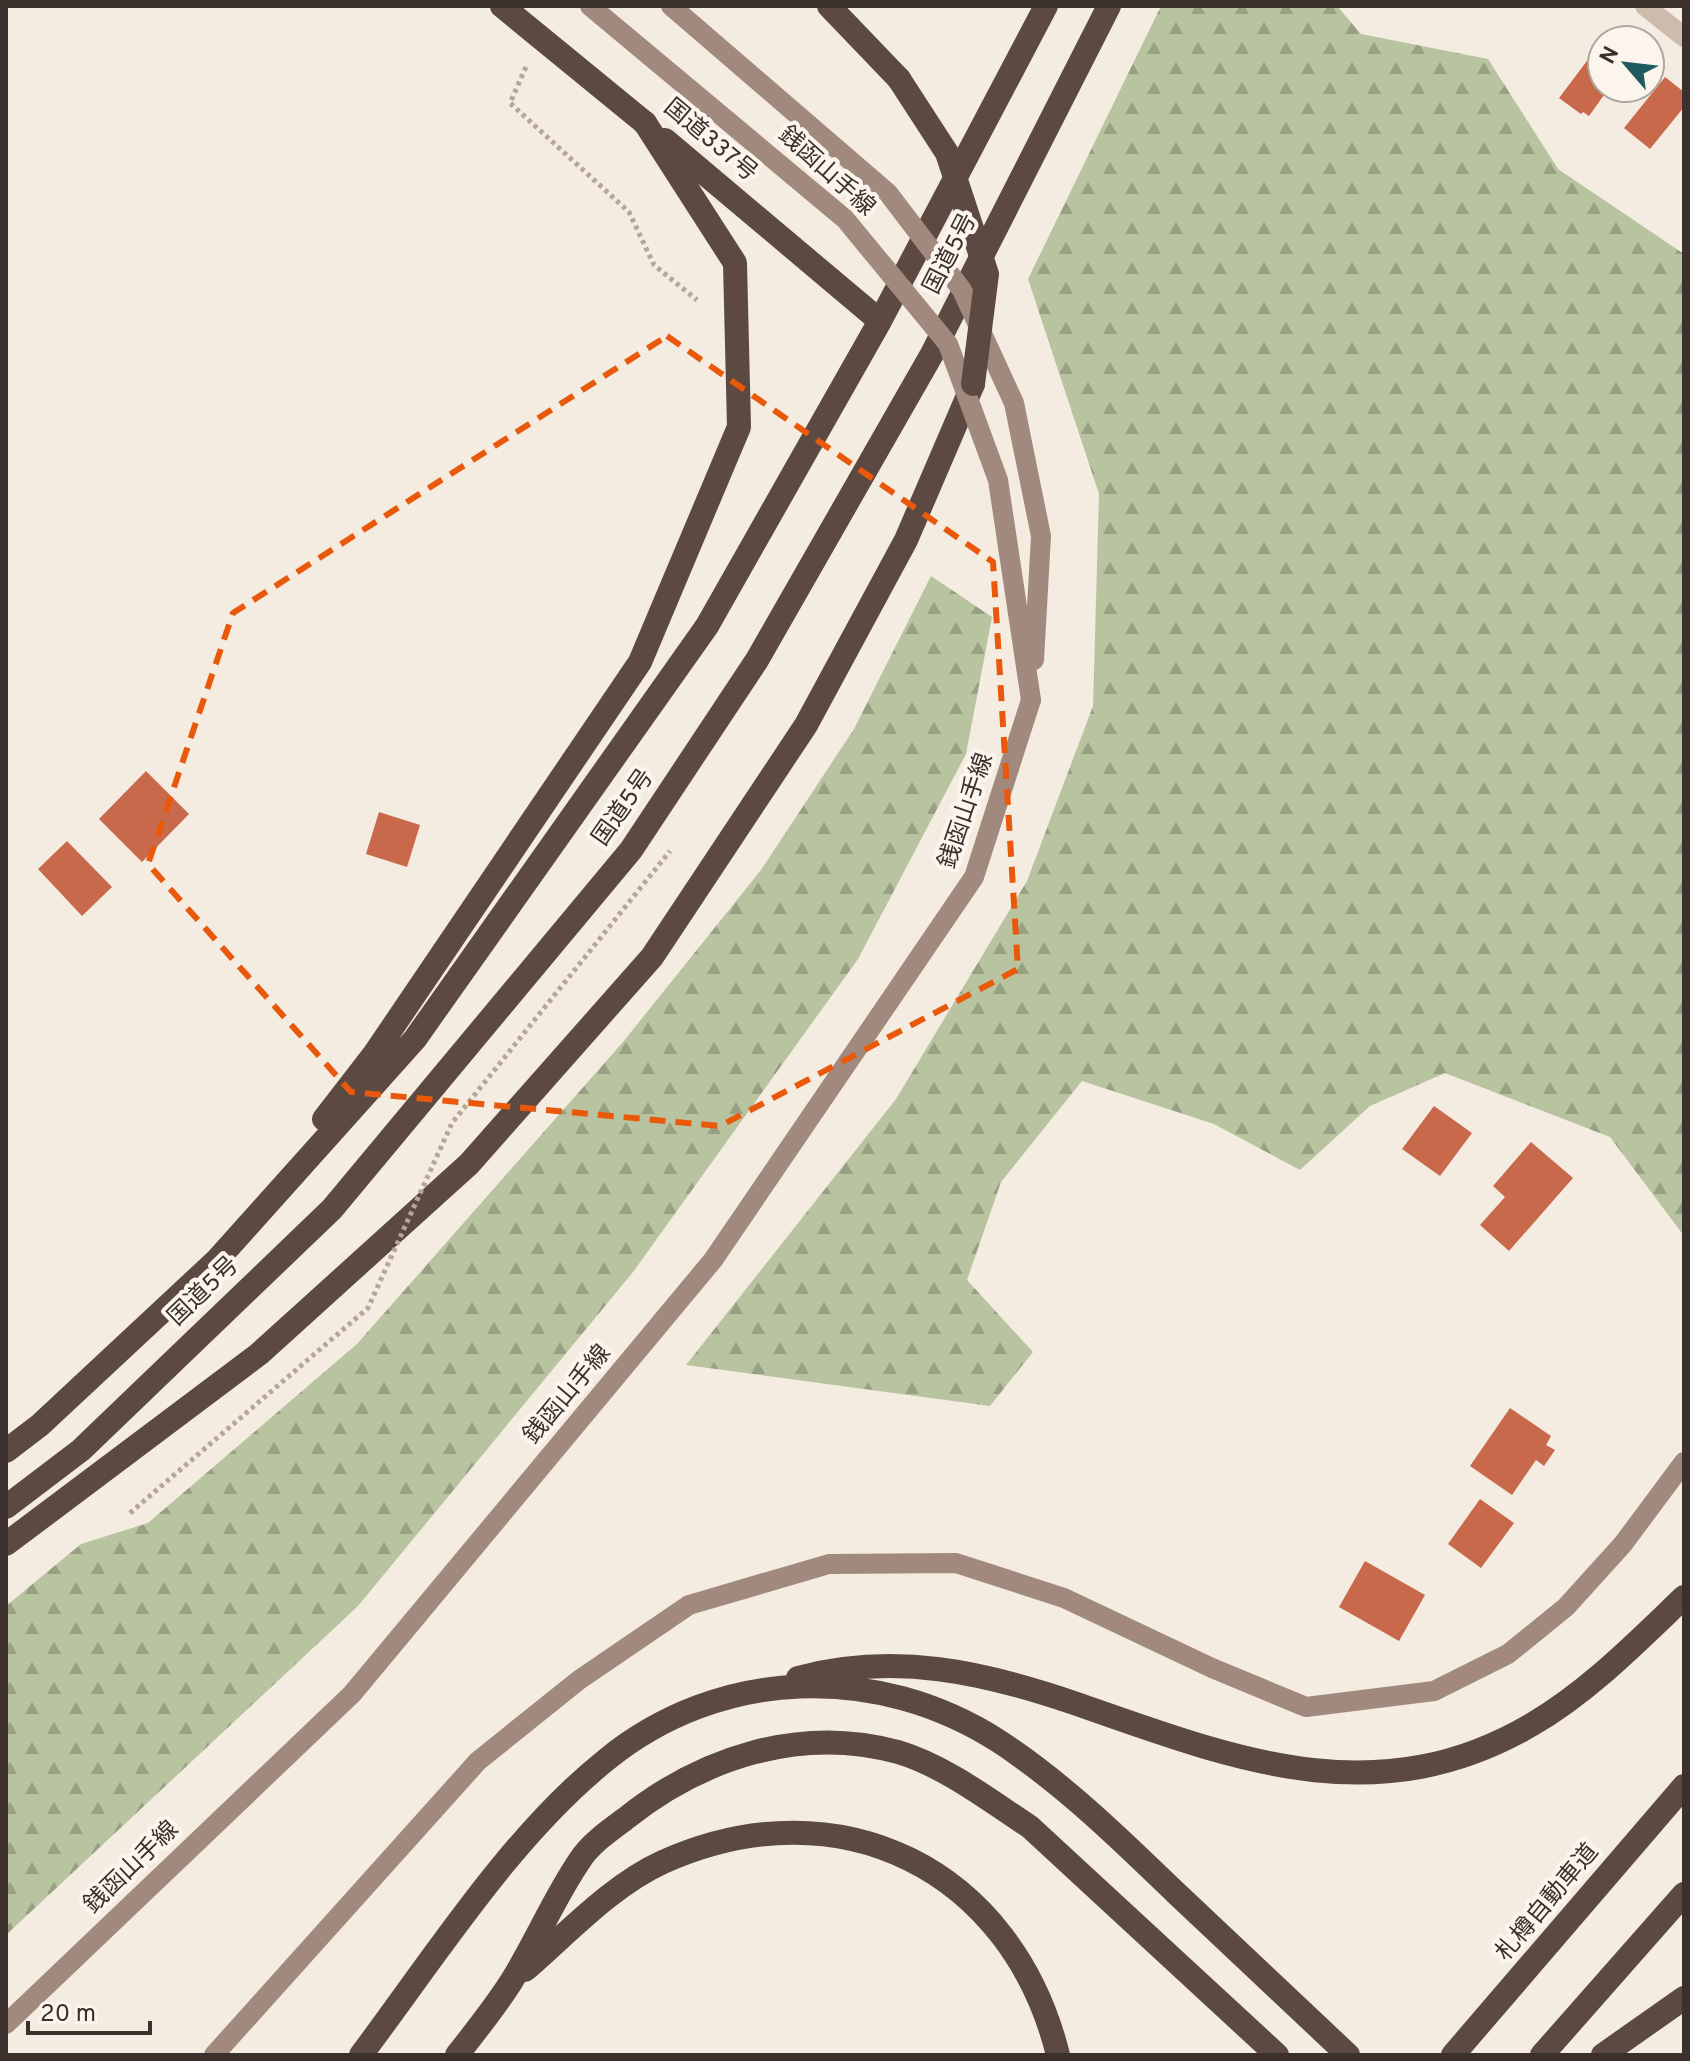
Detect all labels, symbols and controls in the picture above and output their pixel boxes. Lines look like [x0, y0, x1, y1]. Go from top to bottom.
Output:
north arrow [1586, 24, 1666, 104]
text: N [1595, 42, 1626, 69]
street label: 国道337号 [657, 93, 763, 189]
street label: 銭函山手線 [771, 121, 881, 223]
street label: 国道5号 [918, 208, 984, 300]
street label: 銭函山手線 [933, 749, 1001, 873]
street label: 国道5号 [587, 764, 661, 852]
street label: 国道5号 [162, 1251, 246, 1333]
street label: 銭函山手線 [518, 1339, 618, 1451]
street label: 銭函山手線 [78, 1816, 186, 1920]
street label: 札樽自動車道 [1490, 1838, 1606, 1968]
scale bar [28, 1985, 150, 2035]
text: 20 m [40, 2000, 96, 2030]

